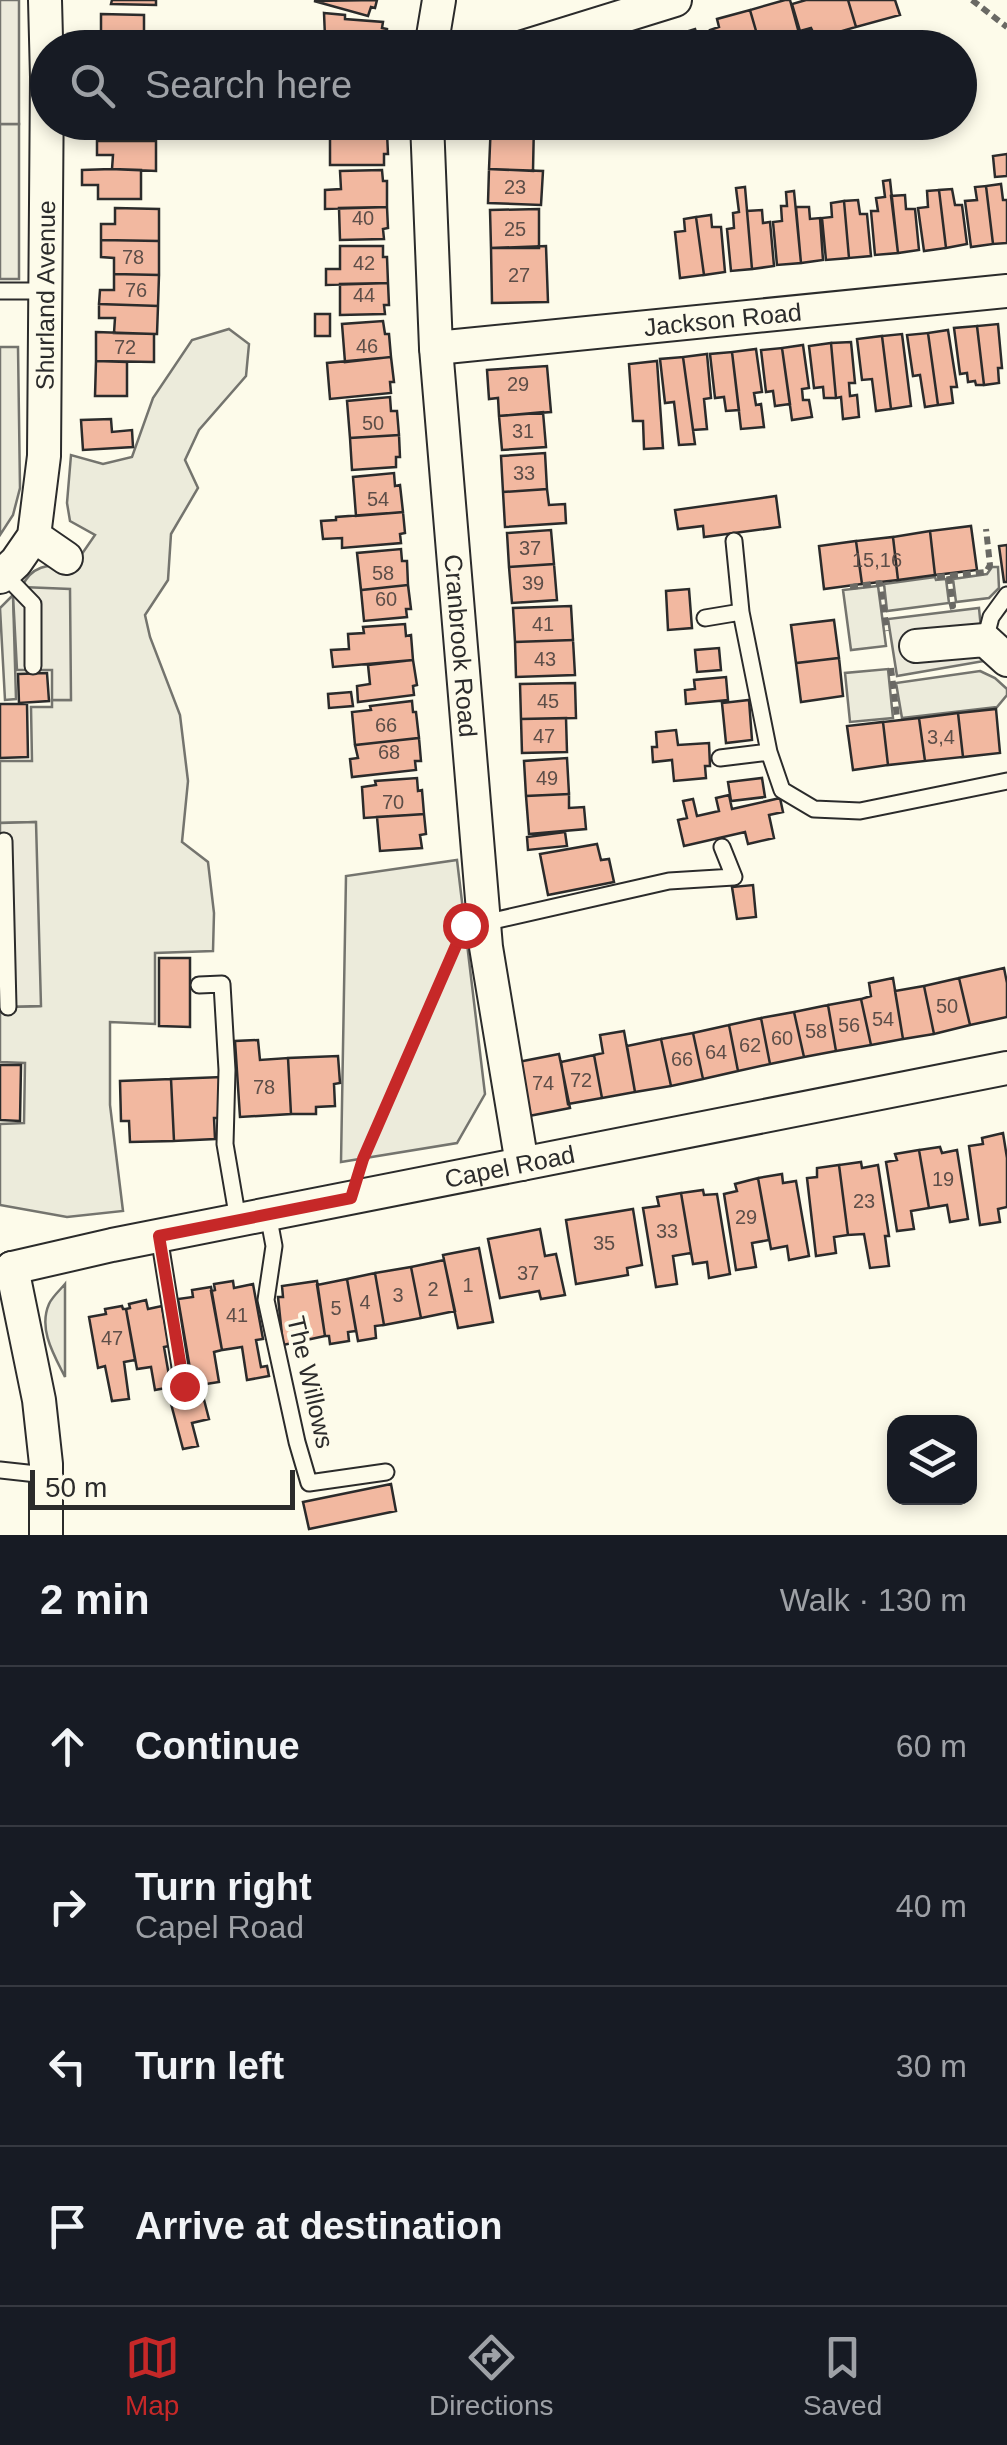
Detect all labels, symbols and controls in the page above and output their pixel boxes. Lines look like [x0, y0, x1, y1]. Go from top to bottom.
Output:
search box [30, 30, 977, 140]
icon: search [65, 58, 120, 113]
text: Search here [145, 64, 352, 106]
house number: 23 [504, 176, 526, 198]
street label: Shurland Avenue [31, 200, 60, 390]
house number: 40 [352, 207, 374, 229]
house number: 25 [504, 218, 526, 240]
house number: 78 [122, 246, 144, 268]
house number: 42 [353, 252, 375, 274]
house number: 27 [508, 264, 530, 286]
house number: 76 [125, 279, 147, 301]
house number: 44 [353, 284, 375, 306]
street label: Jackson Road [642, 298, 803, 341]
house number: 46 [356, 335, 378, 357]
house number: 72 [114, 336, 136, 358]
house number: 29 [507, 373, 529, 395]
house number: 50 [362, 412, 384, 434]
house number: 31 [512, 420, 534, 442]
house number: 33 [513, 462, 535, 484]
house number: 54 [367, 488, 389, 510]
house number: 37 [519, 537, 541, 559]
house number: 15,16 [852, 549, 902, 571]
street label: Cranbrook Road [439, 553, 482, 738]
house number: 58 [372, 562, 394, 584]
house number: 39 [522, 572, 544, 594]
house number: 60 [375, 588, 397, 610]
house number: 41 [532, 613, 554, 635]
house number: 43 [534, 648, 556, 670]
house number: 45 [537, 690, 559, 712]
house number: 66 [375, 714, 397, 736]
house number: 47 [533, 725, 555, 747]
house number: 3,4 [927, 726, 955, 748]
house number: 68 [378, 741, 400, 763]
house number: 49 [536, 767, 558, 789]
house number: 70 [382, 791, 404, 813]
route start [443, 903, 489, 949]
house number: 50 [936, 995, 958, 1017]
house number: 54 [872, 1008, 894, 1030]
house number: 56 [838, 1014, 860, 1036]
house number: 58 [805, 1020, 827, 1042]
house number: 60 [771, 1027, 793, 1049]
house number: 62 [739, 1034, 761, 1056]
house number: 64 [705, 1041, 727, 1063]
house number: 66 [671, 1048, 693, 1070]
house number: 72 [570, 1069, 592, 1091]
house number: 74 [532, 1072, 554, 1094]
house number: 78 [253, 1076, 275, 1098]
street label: Capel Road [442, 1140, 577, 1193]
house number: 19 [932, 1168, 954, 1190]
house number: 23 [853, 1190, 875, 1212]
house number: 29 [735, 1206, 757, 1228]
house number: 33 [656, 1220, 678, 1242]
house number: 35 [593, 1232, 615, 1254]
house number: 37 [517, 1262, 539, 1284]
house number: 1 [462, 1274, 474, 1296]
house number: 2 [427, 1278, 439, 1300]
house number: 3 [392, 1284, 404, 1306]
house number: 4 [359, 1291, 371, 1313]
house number: 5 [330, 1297, 342, 1319]
house number: 41 [226, 1304, 248, 1326]
street label: The Willows [282, 1313, 340, 1451]
house number: 47 [101, 1327, 123, 1349]
route end [162, 1364, 208, 1410]
map controls [887, 1415, 977, 1505]
button: layers [887, 1415, 977, 1505]
scale bar [30, 1465, 295, 1510]
text: 50 m [45, 1472, 107, 1503]
text: 2 min [40, 1576, 150, 1623]
text: Walk · 130 m [780, 1582, 967, 1618]
icon: ahead [40, 1719, 95, 1774]
text: Continue [135, 1725, 300, 1767]
text: 60 m [896, 1728, 967, 1764]
text: Turn right [135, 1866, 312, 1908]
icon: right [40, 1879, 95, 1934]
text: 40 m [896, 1888, 967, 1924]
text: Capel Road [135, 1909, 304, 1945]
icon: left [40, 2039, 95, 2094]
text: Turn left [135, 2045, 284, 2087]
text: 30 m [896, 2048, 967, 2084]
icon: arrive [40, 2199, 95, 2254]
text: Arrive at destination [135, 2205, 502, 2247]
tab: Map [125, 2330, 180, 2422]
tab: Directions [429, 2330, 554, 2422]
tab: Saved [803, 2330, 882, 2422]

